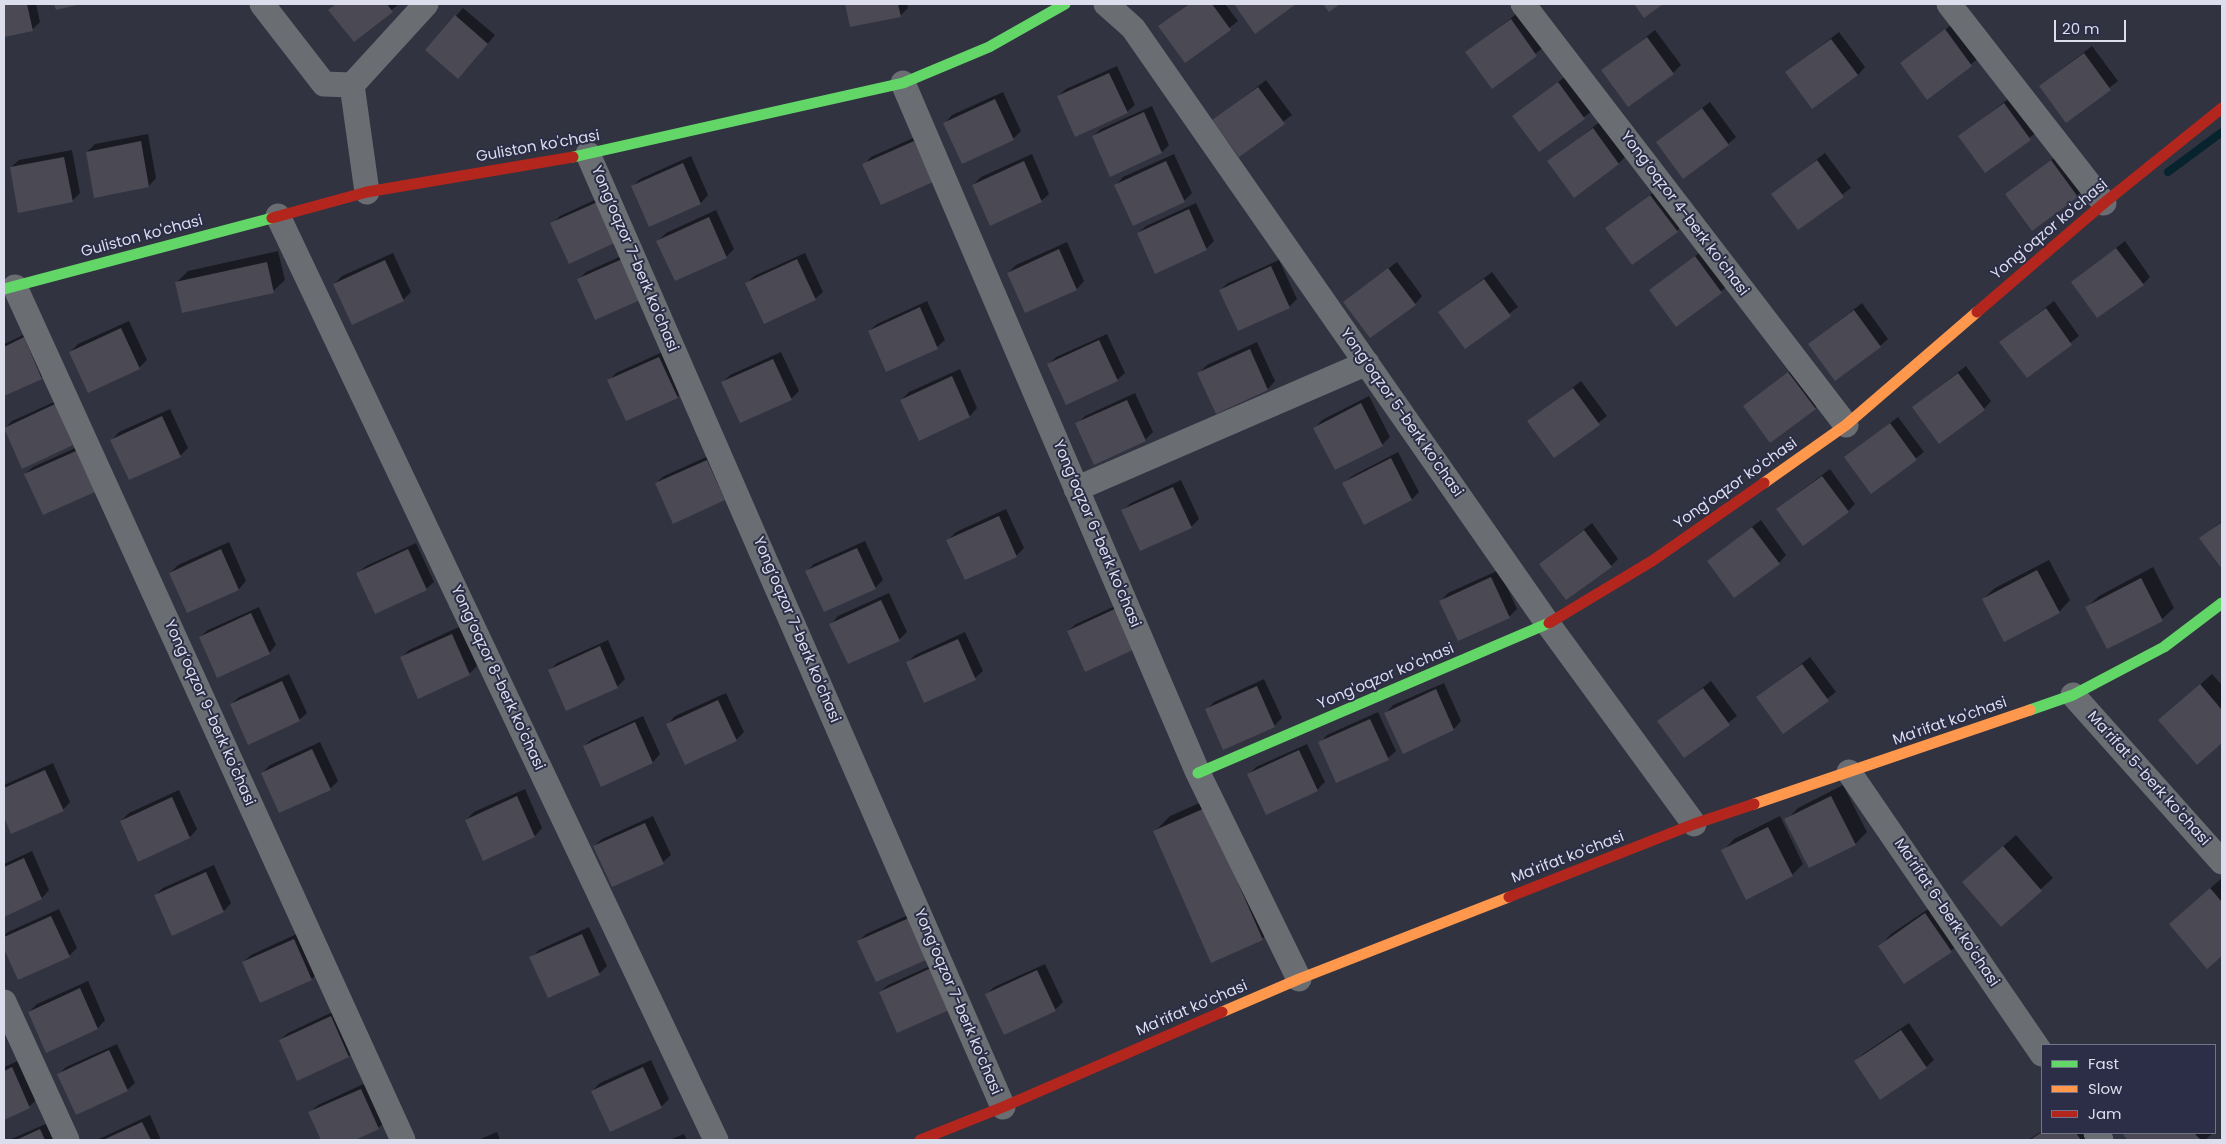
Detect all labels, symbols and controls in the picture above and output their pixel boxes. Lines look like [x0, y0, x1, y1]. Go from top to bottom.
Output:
scale bar [2056, 10, 2128, 42]
text: 20 m [2062, 18, 2100, 39]
street label: Guliston ko'chasi [475, 127, 601, 167]
street label: Yong‘oqzor 4-berk ko'chasi [1616, 128, 1752, 300]
street label: Yong‘oqzor 7-berk ko'chasi [587, 163, 681, 355]
street label: Yong'oqzor ko'chasi [1988, 176, 2112, 284]
street label: Guliston ko'chasi [79, 212, 205, 262]
street label: Yong‘oqzor 5-berk ko'chasi [1336, 325, 1466, 501]
street label: Yong'oqzor ko'chasi [1671, 435, 1801, 533]
street label: Yong‘oqzor 6-berk ko'chasi [1048, 438, 1144, 630]
street label: Yong‘oqzor 7-berk ko'chasi [749, 534, 843, 726]
street label: Yong‘oqzor 8-berk ko'chasi [446, 583, 548, 773]
street label: Yong‘oqzor 9-berk ko'chasi [160, 617, 258, 809]
street label: Yong'oqzor ko'chasi [1315, 640, 1457, 714]
street label: Ma'rifat ko'chasi [1891, 694, 2009, 750]
street label: Ma’rifat 5-berk ko'chasi [2083, 708, 2213, 850]
street label: Ma'rifat ko'chasi [1509, 828, 1627, 888]
street label: Ma’rifat 6-berk ko'chasi [1890, 836, 2002, 990]
street label: Yong‘oqzor 7-berk ko'chasi [910, 906, 1004, 1098]
street label: Ma'rifat ko'chasi [1134, 977, 1250, 1041]
legend [2041, 1044, 2216, 1134]
text: Fast [2088, 1053, 2119, 1074]
text: Slow [2088, 1078, 2122, 1099]
text: Jam [2088, 1103, 2122, 1124]

